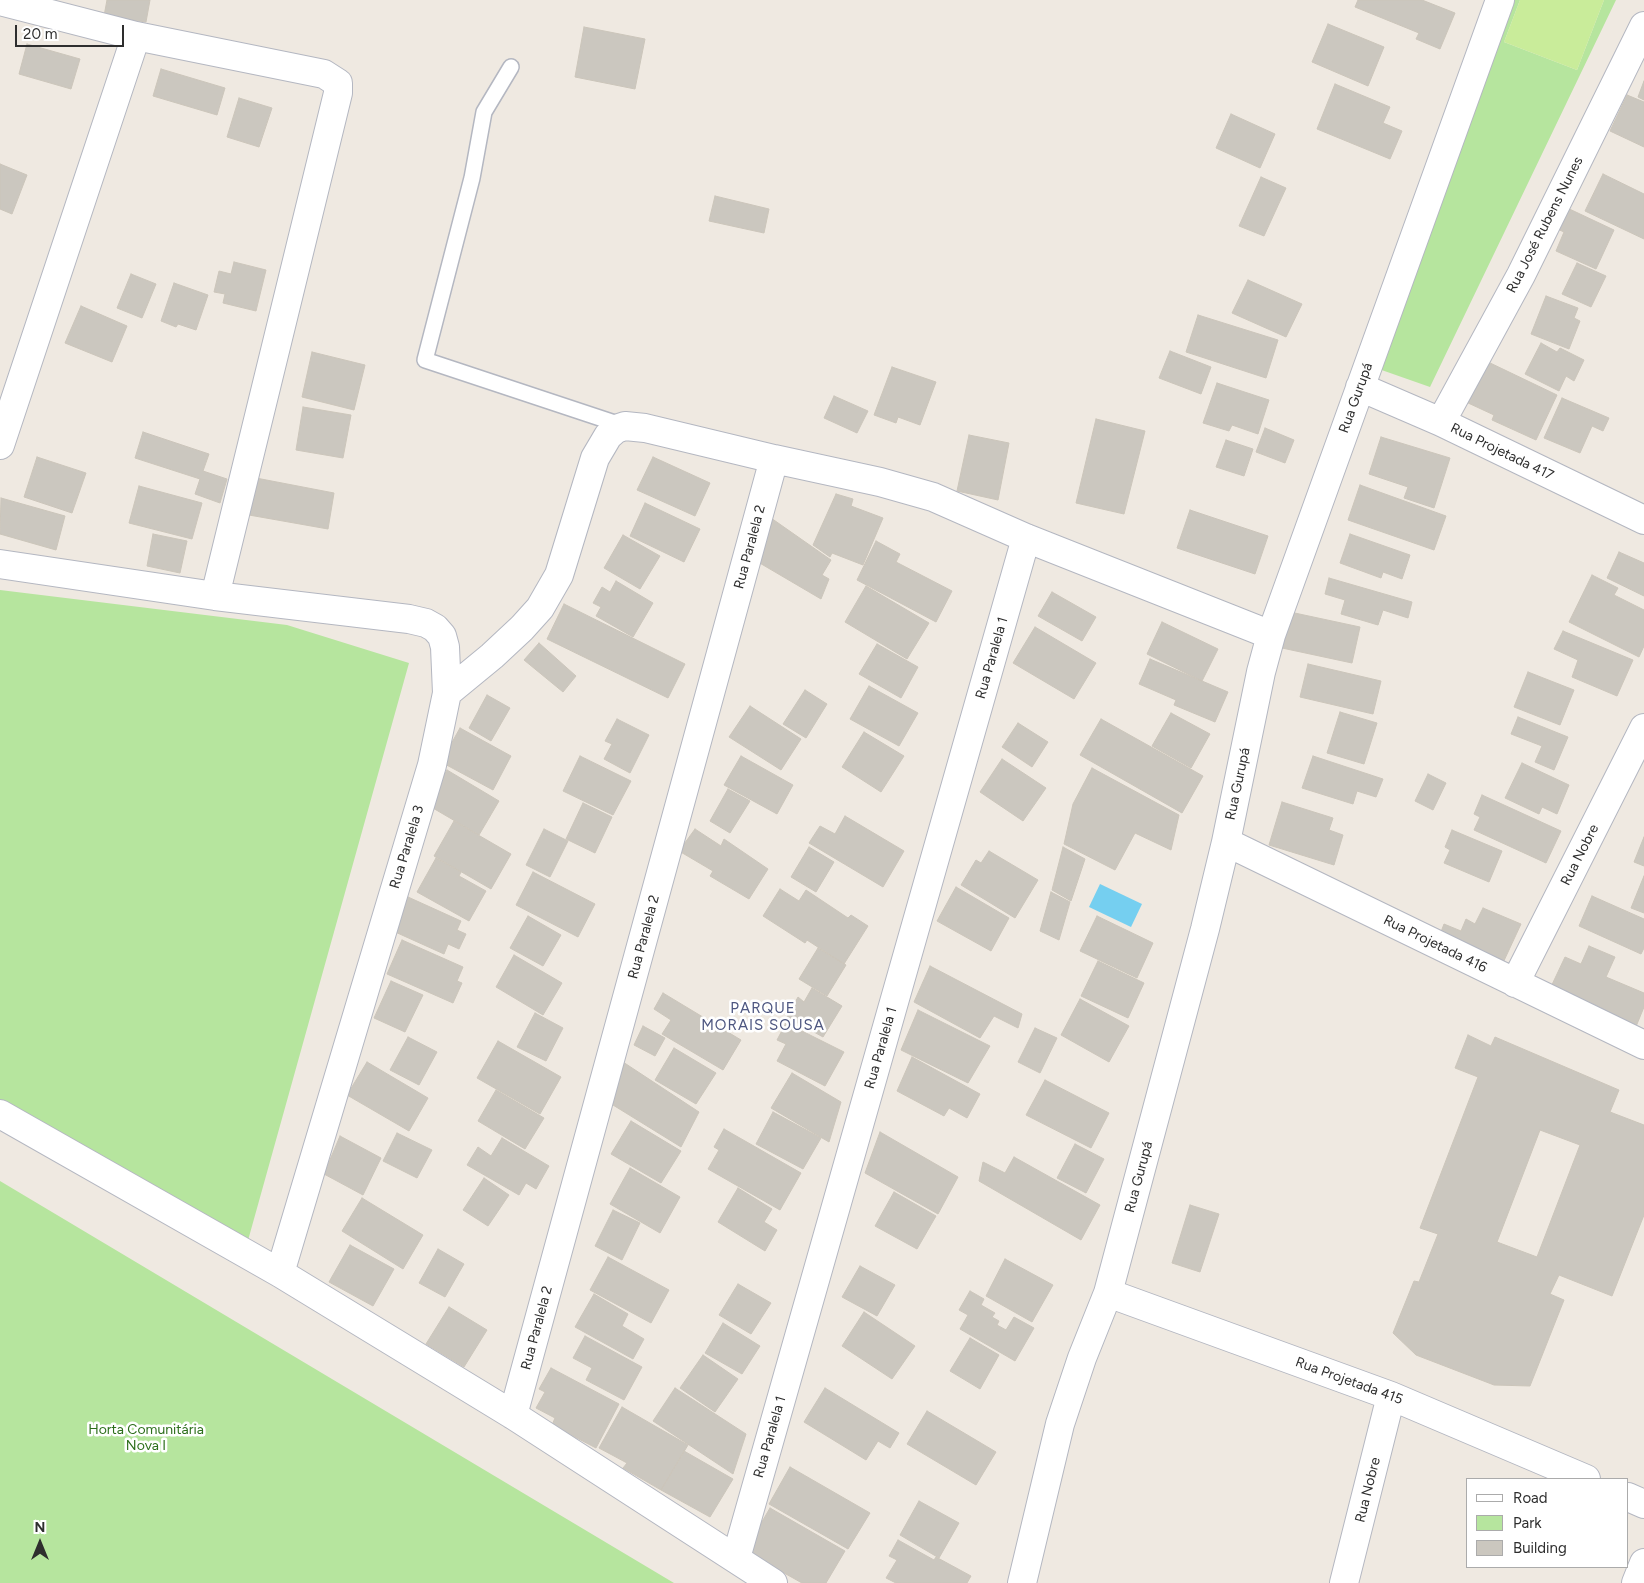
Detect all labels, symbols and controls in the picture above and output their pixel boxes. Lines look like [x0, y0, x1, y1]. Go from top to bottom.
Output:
scale bar [18, 15, 126, 47]
text: 20 m [23, 25, 57, 43]
street label: Rua José Rubens Nunes [1503, 154, 1587, 296]
street label: Rua Gurupá [1336, 361, 1376, 435]
street label: Rua Projetada 417 [1448, 420, 1556, 484]
street label: Rua Paralela 2 [731, 503, 769, 591]
street label: Rua Paralela 1 [972, 615, 1012, 701]
street label: Rua Gurupá [1222, 746, 1254, 822]
street label: Rua Paralela 3 [386, 803, 428, 891]
street label: Rua Nobre [1557, 821, 1603, 889]
street label: Rua Paralela 2 [625, 893, 663, 981]
street label: Rua Projetada 416 [1380, 912, 1490, 976]
district label: PARQUE MORAIS SOUSA [700, 1000, 826, 1035]
street label: Rua Paralela 1 [861, 1005, 901, 1091]
street label: Rua Gurupá [1121, 1139, 1157, 1215]
street label: Rua Paralela 2 [518, 1284, 556, 1372]
street label: Rua Projetada 415 [1293, 1354, 1405, 1408]
street label: Rua Paralela 1 [750, 1394, 790, 1480]
park label: Horta Comunitária Nova I [88, 1422, 204, 1454]
street label: Rua Nobre [1352, 1456, 1384, 1524]
legend [1466, 1478, 1629, 1568]
text: Road [1513, 1489, 1548, 1507]
text: Park [1513, 1514, 1542, 1532]
north arrow [15, 1518, 65, 1568]
text: N [35, 1519, 45, 1536]
text: Building [1513, 1539, 1567, 1557]

